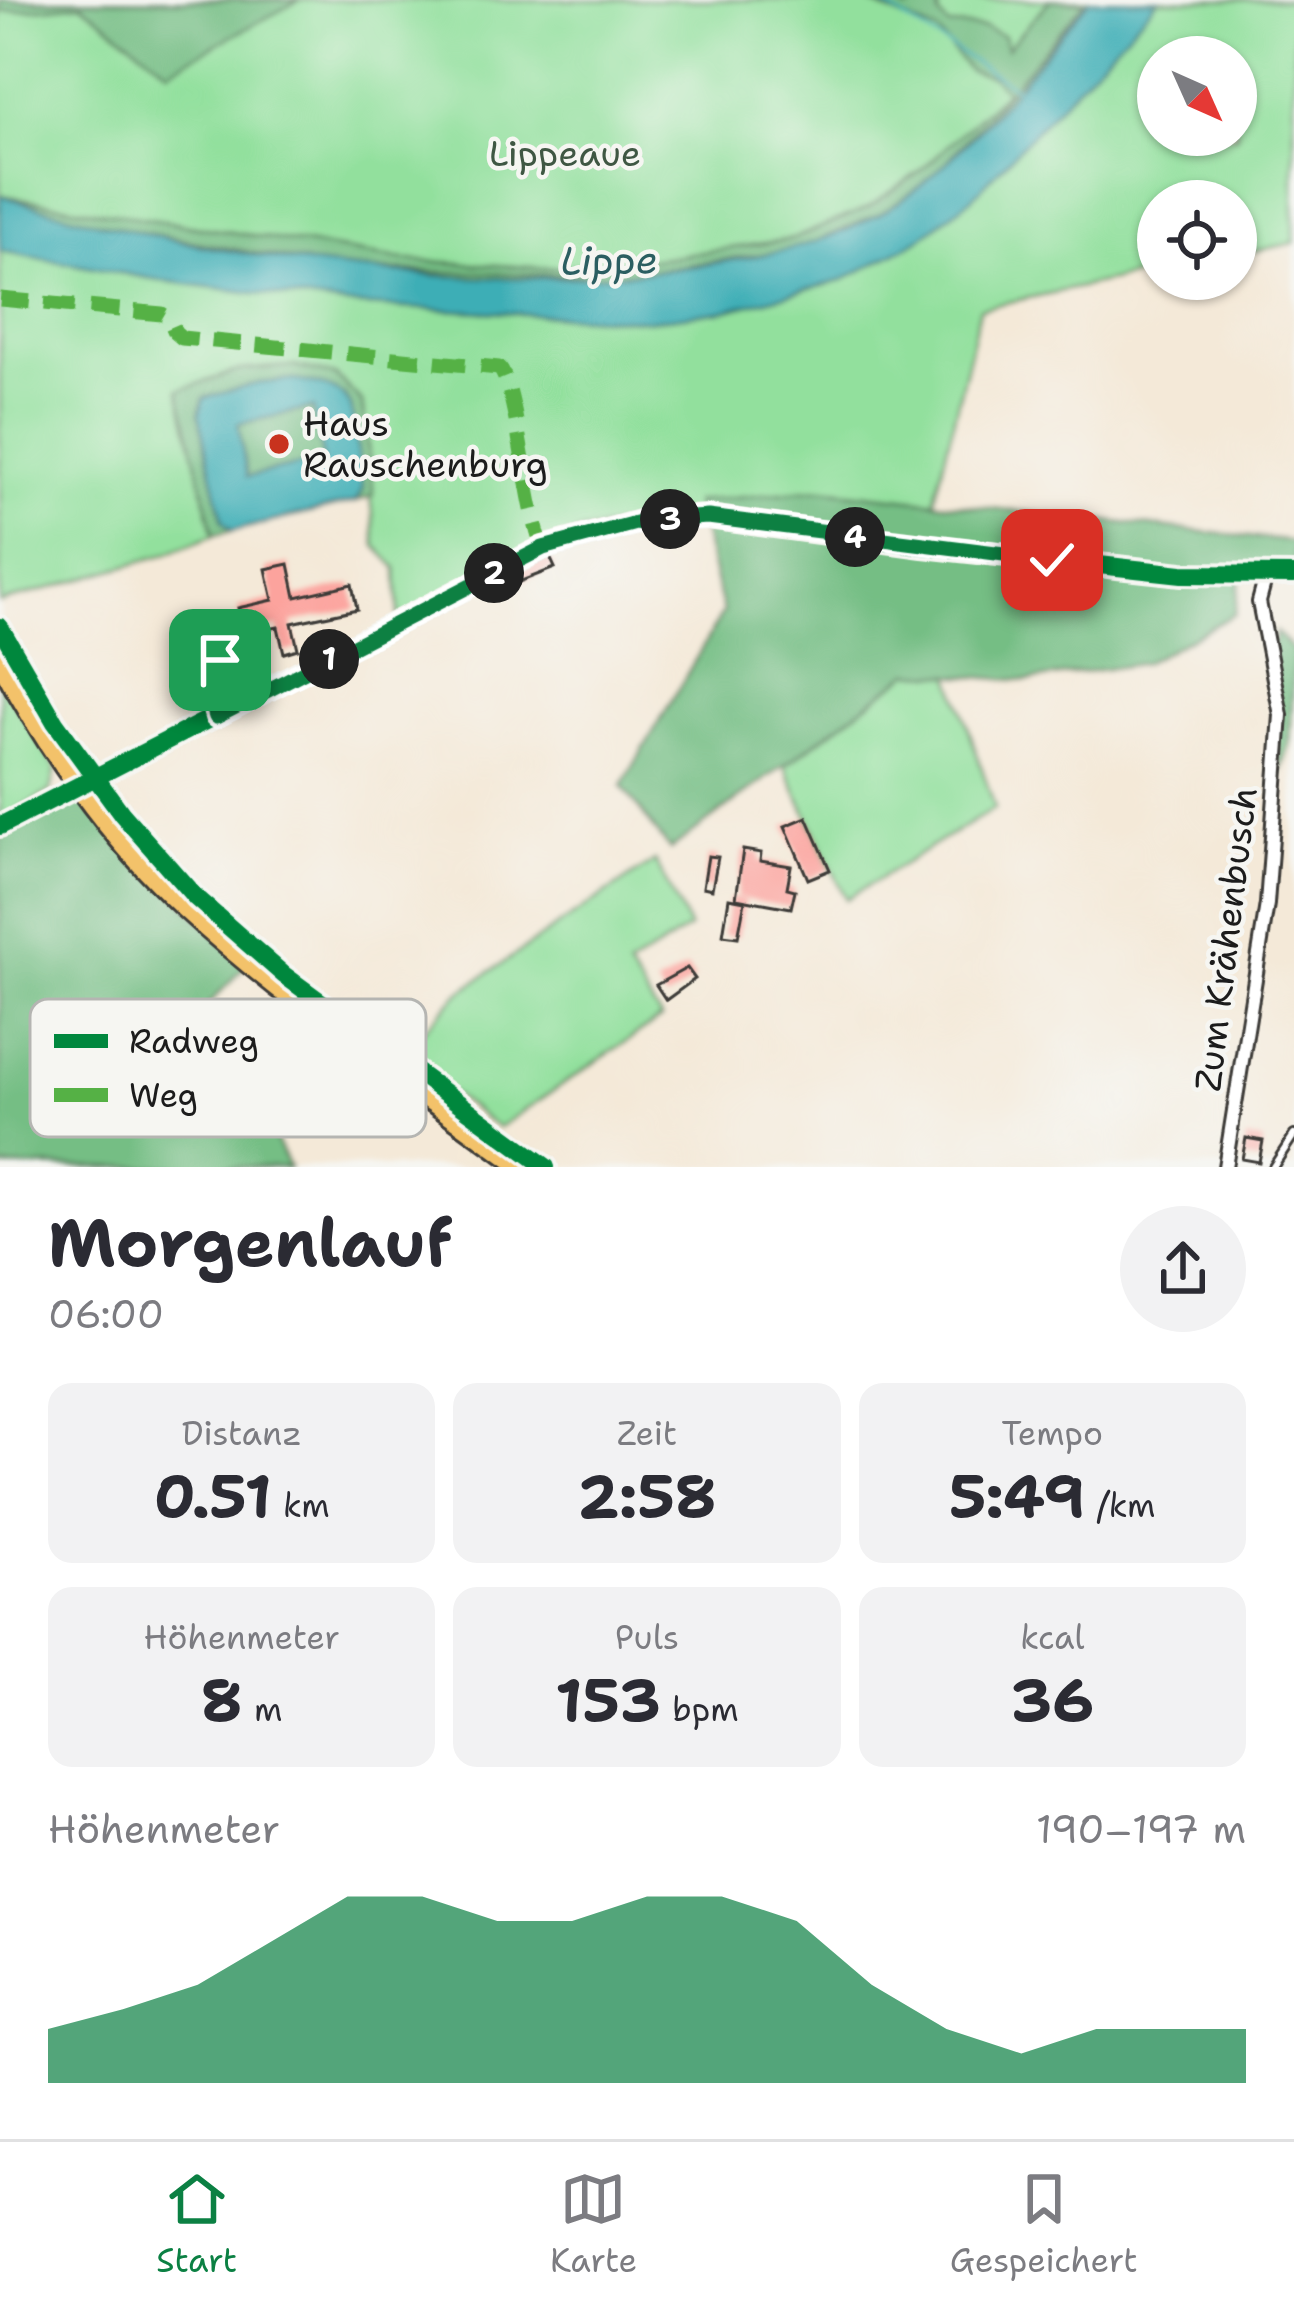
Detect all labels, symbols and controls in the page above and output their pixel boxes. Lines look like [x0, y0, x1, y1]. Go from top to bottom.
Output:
north arrow [1137, 36, 1257, 156]
map controls [1137, 36, 1257, 300]
park label: Lippeaue [489, 129, 641, 178]
button: locate [1137, 180, 1257, 300]
water label: Lippe [560, 233, 658, 287]
place label: Haus Rauschenburg [303, 399, 548, 489]
marker: Haus Rauschenburg [266, 431, 292, 457]
pin: 3 [640, 489, 700, 549]
text: 3 [658, 496, 682, 541]
pin: 4 [825, 507, 885, 567]
pin [1001, 509, 1103, 611]
text: 4 [843, 514, 867, 559]
icon: check [1019, 527, 1085, 593]
pin: 2 [464, 543, 524, 603]
text: 2 [482, 550, 506, 595]
pin [169, 609, 271, 711]
icon: arrive [187, 627, 253, 693]
pin: 1 [299, 629, 359, 689]
text: 1 [321, 636, 337, 681]
street label: Zum Krähenbusch [1183, 784, 1269, 1094]
legend [30, 999, 426, 1137]
text: Radweg [129, 1019, 259, 1064]
text: Weg [129, 1073, 198, 1118]
text: Morgenlauf [48, 1199, 452, 1287]
button: share [1120, 1206, 1246, 1332]
text: 06:00 [48, 1288, 164, 1340]
text: Distanz [182, 1411, 302, 1456]
text: Zeit [617, 1411, 677, 1456]
text: Tempo [1002, 1411, 1103, 1456]
text: 0.51 [154, 1456, 272, 1536]
text: 2:58 [577, 1456, 717, 1536]
text: 5:49 [949, 1456, 1085, 1536]
text: km [272, 1483, 330, 1528]
text: /km [1085, 1483, 1156, 1528]
text: Höhenmeter [143, 1615, 340, 1660]
text: Puls [615, 1615, 679, 1660]
text: kcal [1020, 1615, 1084, 1660]
text: 8 [201, 1660, 243, 1740]
text: 153 [555, 1660, 661, 1740]
text: 36 [1010, 1660, 1094, 1740]
text: m [243, 1687, 283, 1732]
text: bpm [661, 1687, 739, 1732]
text: Höhenmeter [48, 1803, 280, 1855]
text: 190–197 m [1036, 1803, 1246, 1855]
tab: Start [156, 2166, 237, 2283]
tab: Karte [550, 2166, 637, 2283]
tab: Gespeichert [950, 2166, 1138, 2283]

